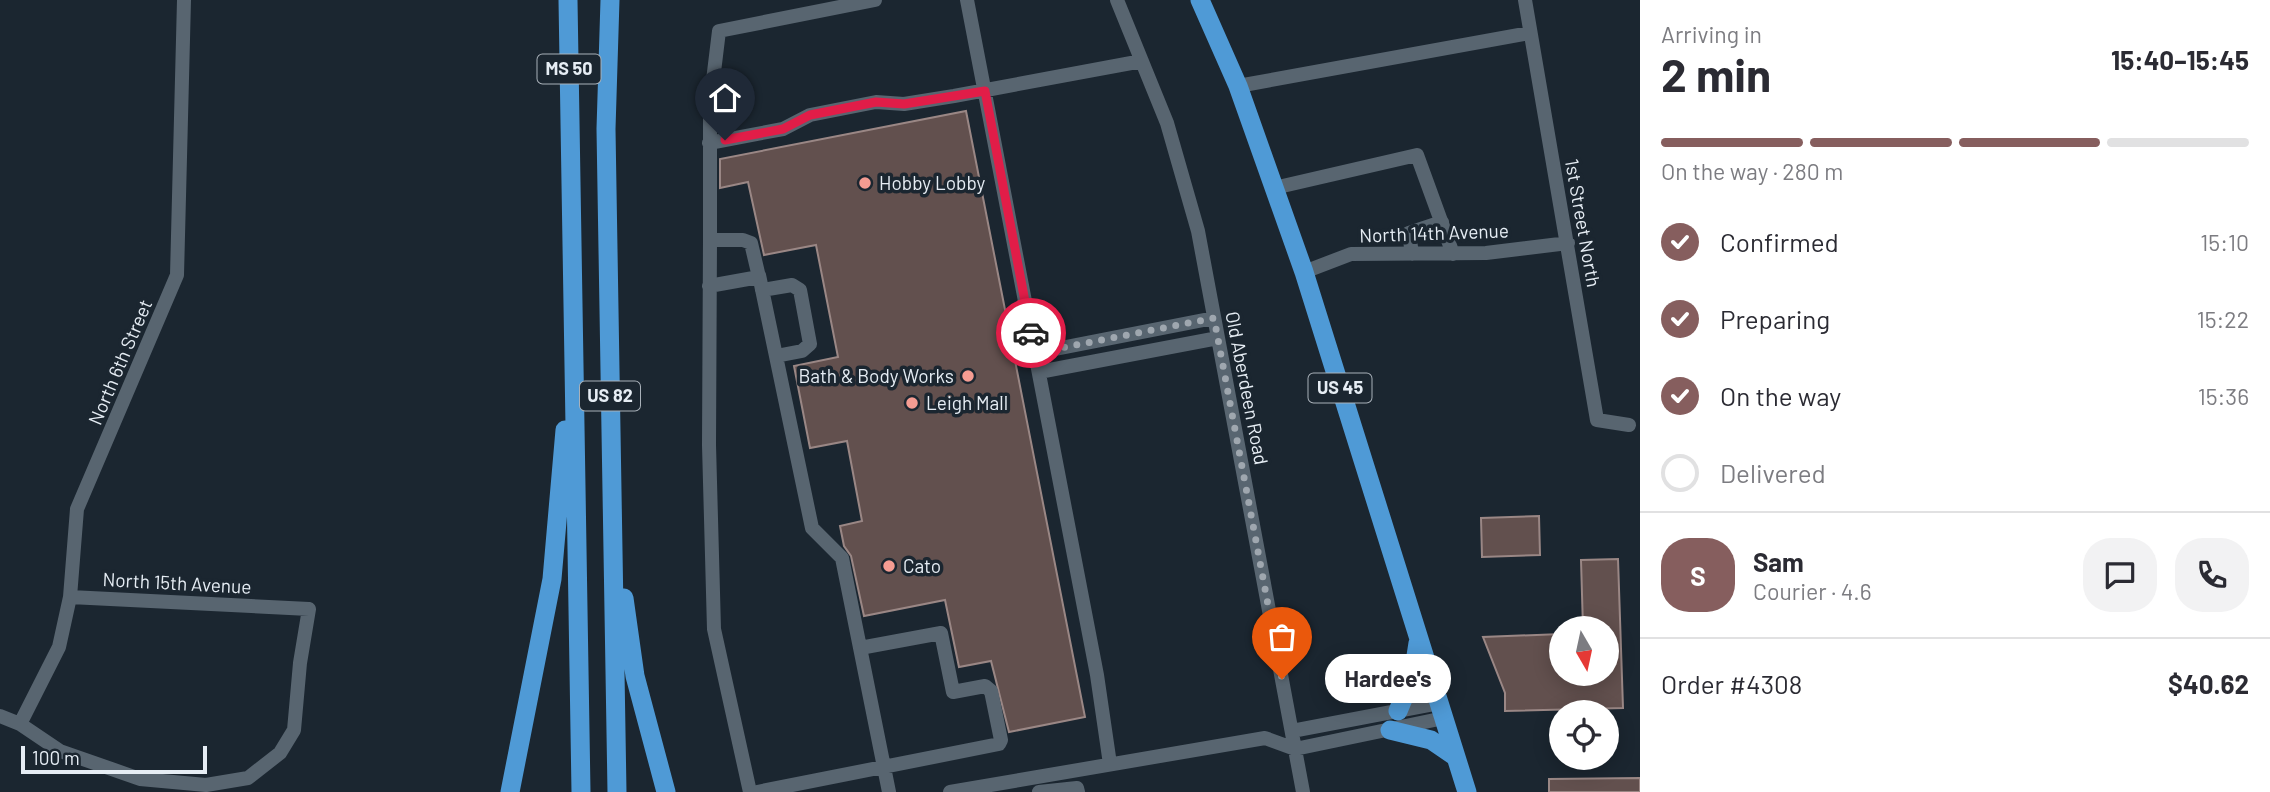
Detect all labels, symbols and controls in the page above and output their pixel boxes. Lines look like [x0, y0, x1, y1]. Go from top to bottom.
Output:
text: Arriving in [1661, 20, 1762, 48]
text: 15:40–15:45 [2111, 44, 2249, 75]
text: 2 min [1661, 46, 1771, 101]
road number: MS 50 [538, 55, 600, 84]
pin [695, 68, 755, 140]
icon: home [706, 79, 744, 117]
street label: 1st Street North [1561, 157, 1606, 289]
text: On the way · 280 m [1661, 157, 1843, 185]
place label: Hobby Lobby [879, 171, 986, 194]
marker: Hobby Lobby [857, 175, 873, 191]
street label: North 14th Avenue [1359, 218, 1509, 247]
icon: check [1661, 223, 1699, 261]
text: Confirmed [1720, 226, 1839, 257]
text: 15:10 [2200, 228, 2249, 256]
street label: North 6th Street [83, 296, 156, 428]
courier [996, 298, 1066, 368]
icon: check [1661, 300, 1699, 338]
text: Preparing [1720, 303, 1830, 334]
text: 15:22 [2197, 305, 2249, 333]
street label: Old Aberdeen Road [1221, 309, 1274, 467]
icon: car [1012, 314, 1050, 352]
place label: Bath & Body Works [799, 364, 954, 387]
marker: Bath & Body Works [960, 368, 976, 384]
road number: US 45 [1308, 374, 1372, 402]
icon: check [1661, 377, 1699, 415]
text: On the way [1720, 380, 1841, 411]
road number: US 82 [580, 382, 640, 410]
text: 15:36 [2198, 382, 2249, 410]
place label: Leigh Mall [926, 391, 1008, 414]
marker: Leigh Mall [904, 395, 920, 411]
text: Delivered [1720, 457, 1826, 488]
button: chat [2083, 538, 2157, 612]
button: phone [2175, 538, 2249, 612]
text: Sam [1753, 546, 1804, 577]
place label: Cato [903, 554, 941, 577]
marker: Cato [881, 558, 897, 574]
text: S [1690, 560, 1706, 591]
street label: North 15th Avenue [102, 567, 252, 598]
text: Courier · 4.6 [1753, 577, 1872, 605]
pin [1252, 607, 1312, 679]
north arrow [1549, 616, 1619, 686]
map controls [1549, 616, 1619, 770]
icon: bag [1263, 618, 1301, 656]
callout: Hardee's [1324, 654, 1450, 704]
text: Hardee's [1344, 664, 1432, 692]
text: Order #4308 [1661, 668, 1802, 699]
text: $40.62 [2168, 668, 2249, 699]
button: locate [1549, 700, 1619, 770]
scale bar [21, 743, 206, 775]
text: 100 m [32, 746, 80, 769]

